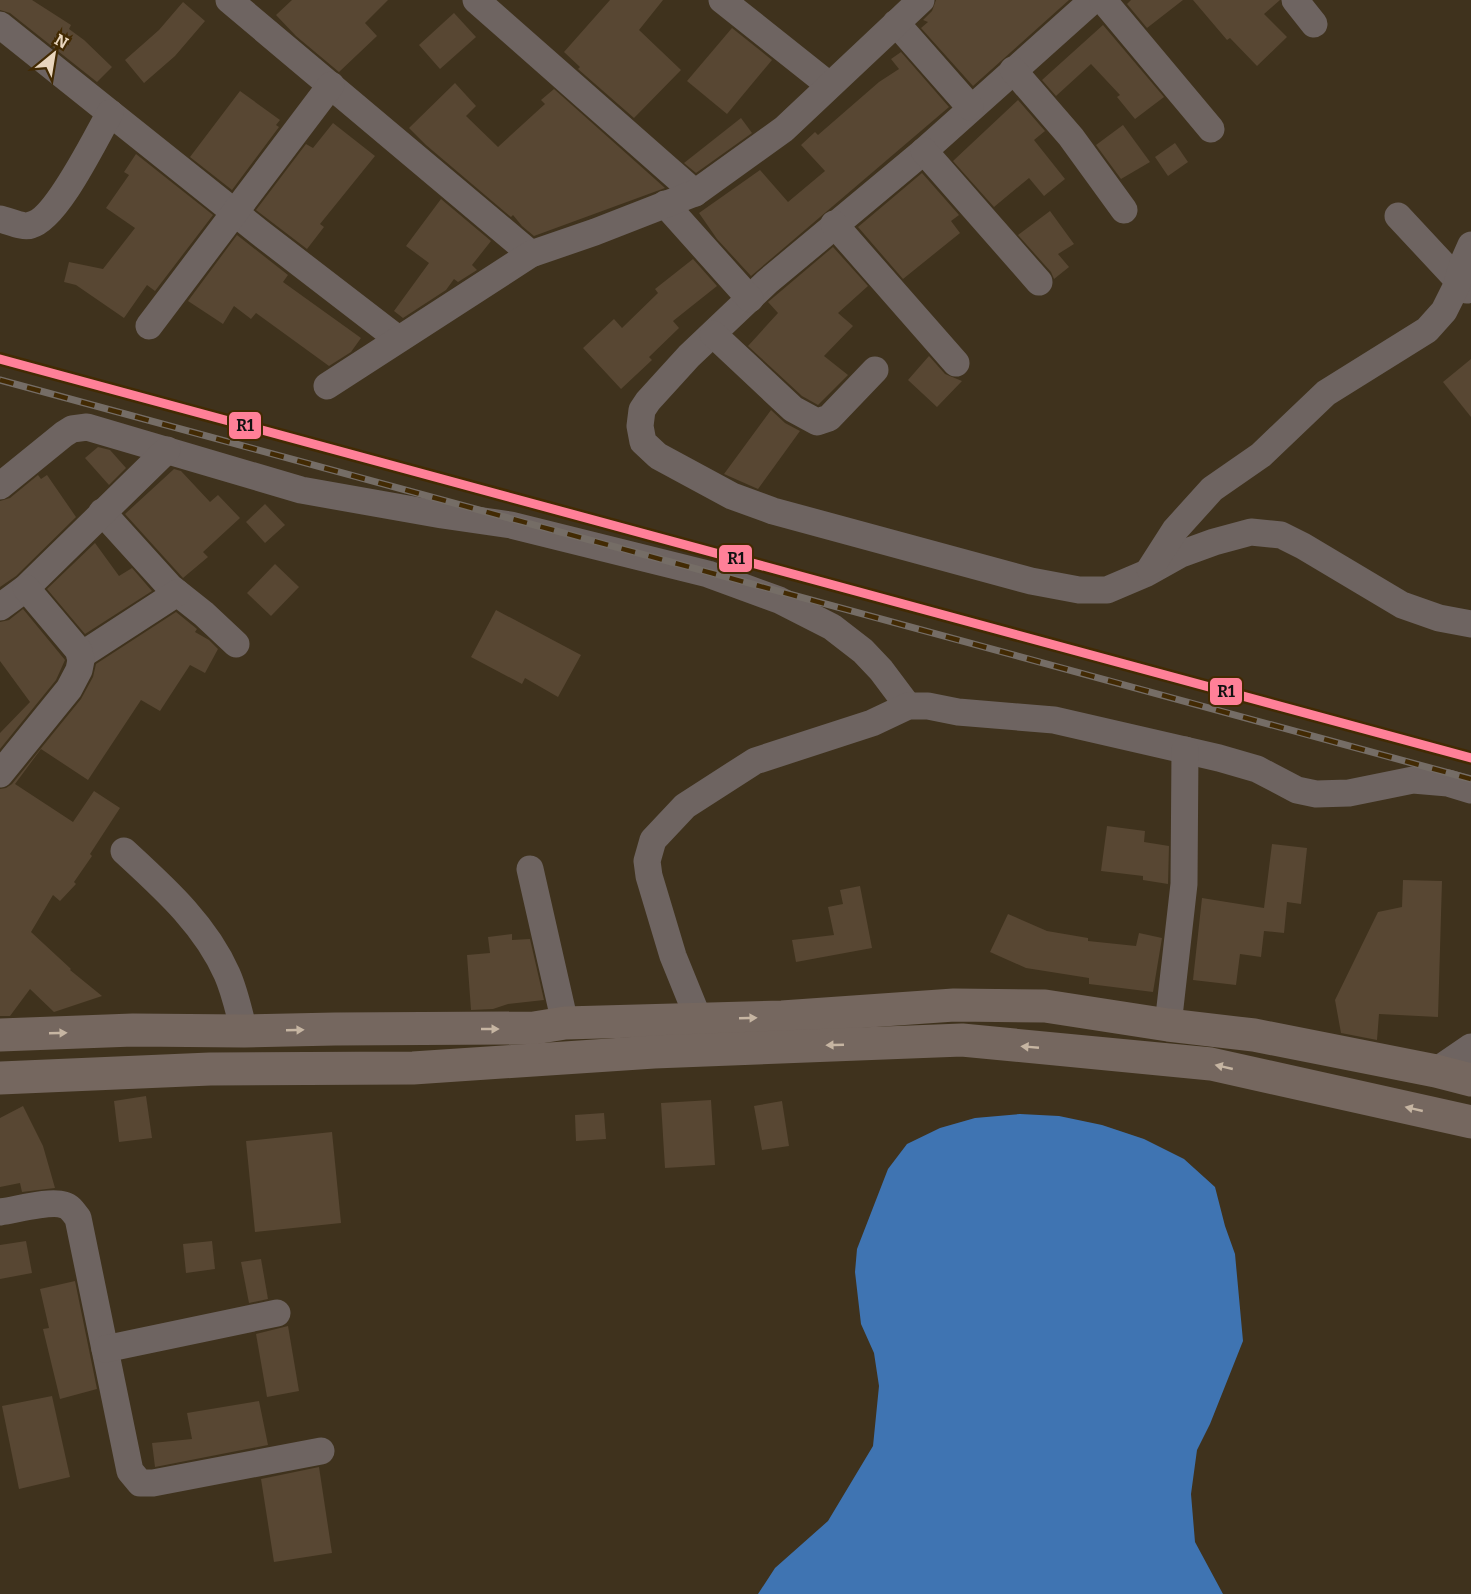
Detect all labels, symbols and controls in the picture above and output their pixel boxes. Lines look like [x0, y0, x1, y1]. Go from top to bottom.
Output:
north arrow [24, 24, 84, 84]
text: N [51, 30, 71, 53]
line badge: R1 [228, 411, 262, 440]
text: R1 [236, 416, 254, 435]
line badge: R1 [718, 544, 753, 573]
text: R1 [727, 549, 745, 568]
line badge: R1 [1209, 677, 1243, 706]
text: R1 [1217, 682, 1235, 701]
one-way arrow [738, 1013, 757, 1022]
one-way arrow [481, 1024, 500, 1034]
one-way arrow [286, 1025, 305, 1035]
one-way arrow [49, 1028, 68, 1037]
one-way arrow [826, 1041, 845, 1050]
one-way arrow [1020, 1042, 1039, 1052]
one-way arrow [1214, 1061, 1233, 1071]
one-way arrow [1405, 1104, 1423, 1114]

